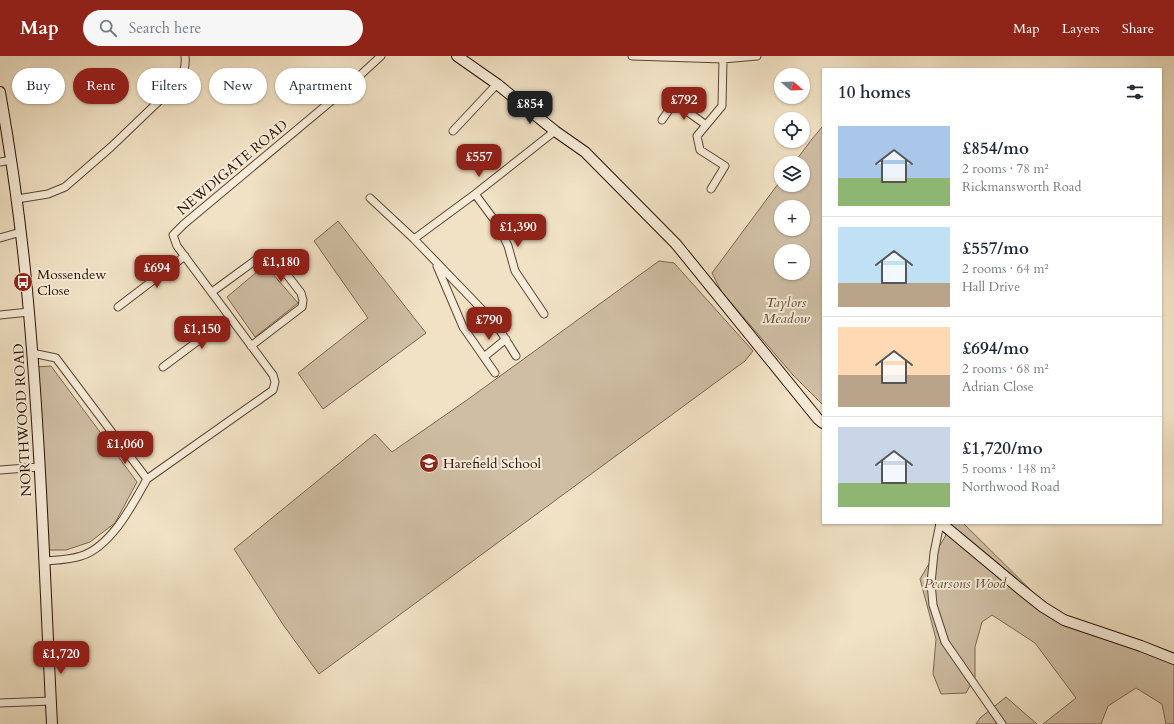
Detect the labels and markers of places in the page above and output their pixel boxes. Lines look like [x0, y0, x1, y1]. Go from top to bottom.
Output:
pin: £792 [660, 87, 708, 121]
pin: £854 [506, 91, 554, 125]
pin: £557 [455, 144, 503, 178]
pin: £1,390 [485, 214, 551, 248]
pin: £1,180 [248, 249, 314, 283]
pin: £694 [133, 255, 181, 289]
place label: Mossendew Close [37, 265, 107, 300]
bus stop icon: Mossendew Close [12, 271, 34, 293]
pin: £790 [465, 307, 513, 341]
pin: £1,150 [169, 316, 235, 350]
pin: £1,060 [92, 431, 158, 465]
school or university icon: Harefield School [418, 452, 440, 474]
place label: Harefield School [443, 454, 541, 473]
pin: £1,720 [28, 641, 94, 675]

